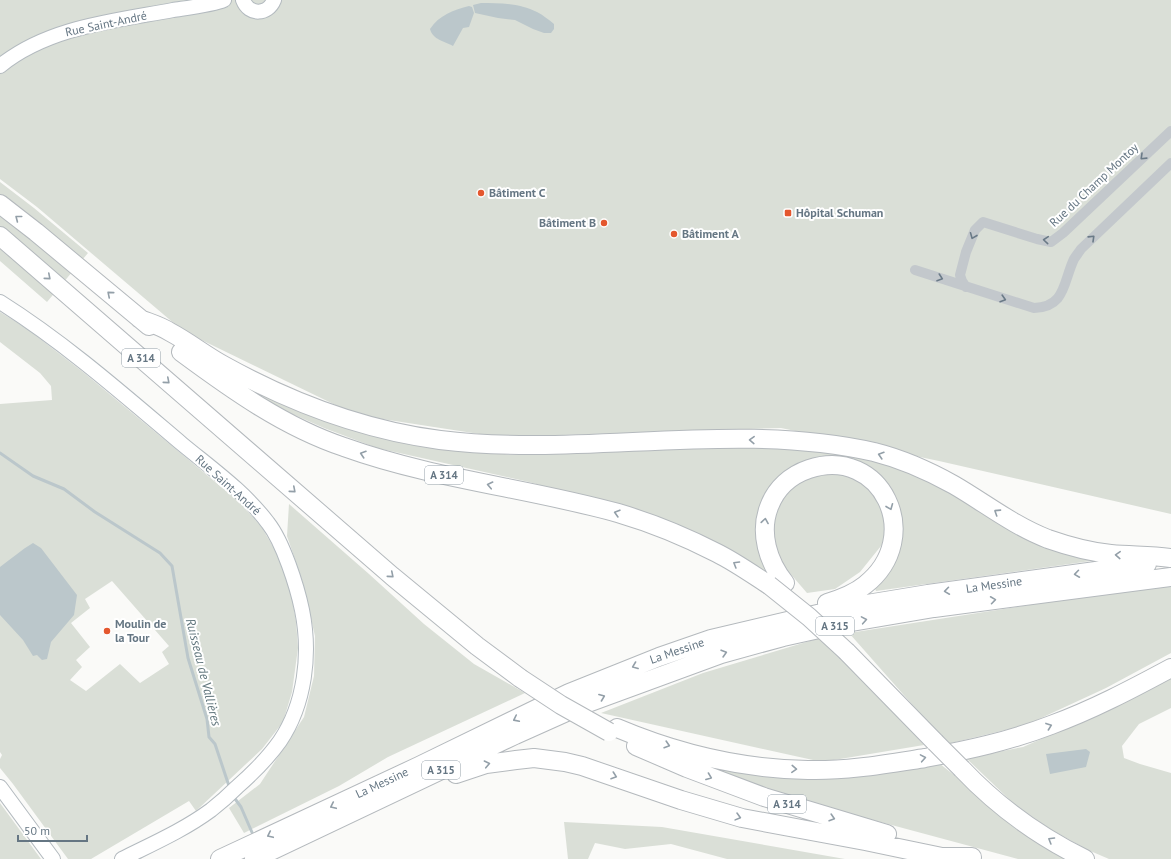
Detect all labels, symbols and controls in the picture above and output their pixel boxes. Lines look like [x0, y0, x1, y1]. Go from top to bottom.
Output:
street label: Rue Saint-André [64, 8, 148, 39]
street label: Rue du Champ Montoy [1046, 139, 1142, 230]
one-way arrow [1140, 153, 1148, 160]
place label: Bâtiment C [489, 185, 546, 200]
marker: Bâtiment C [476, 188, 486, 198]
place label: Hôpital Schuman [796, 205, 883, 220]
marker: Hôpital Schuman [783, 208, 793, 218]
place label: Bâtiment B [539, 215, 596, 230]
one-way arrow [15, 216, 22, 223]
marker: Bâtiment B [599, 218, 609, 228]
place label: Bâtiment A [682, 226, 740, 241]
marker: Bâtiment A [669, 229, 679, 239]
one-way arrow [969, 232, 977, 239]
one-way arrow [1087, 235, 1095, 243]
one-way arrow [1042, 236, 1049, 245]
one-way arrow [44, 272, 51, 279]
one-way arrow [937, 274, 944, 282]
one-way arrow [108, 292, 115, 299]
one-way arrow [999, 294, 1006, 302]
road number: A 314 [122, 349, 160, 367]
one-way arrow [163, 376, 170, 383]
one-way arrow [749, 435, 755, 444]
one-way arrow [360, 450, 367, 459]
street label: Rue Saint-André [192, 451, 264, 518]
one-way arrow [878, 451, 885, 460]
road number: A 314 [425, 466, 463, 484]
one-way arrow [487, 481, 493, 489]
one-way arrow [288, 485, 296, 492]
one-way arrow [885, 503, 893, 510]
one-way arrow [613, 509, 620, 518]
one-way arrow [994, 510, 1001, 517]
one-way arrow [760, 518, 769, 524]
one-way arrow [1115, 550, 1121, 559]
one-way arrow [733, 562, 740, 569]
one-way arrow [1074, 569, 1080, 578]
one-way arrow [386, 571, 394, 578]
street label: La Messine [965, 573, 1023, 596]
one-way arrow [944, 587, 950, 596]
one-way arrow [990, 596, 996, 605]
place label: Moulin de la Tour [115, 616, 166, 645]
one-way arrow [861, 616, 867, 625]
water label: Ruisseau de Vallières [182, 617, 225, 729]
road number: A 315 [816, 617, 854, 635]
marker: Moulin de la Tour [102, 626, 112, 636]
street label: La Messine [648, 634, 706, 667]
one-way arrow [721, 649, 728, 658]
one-way arrow [632, 662, 639, 670]
one-way arrow [598, 694, 605, 702]
one-way arrow [513, 714, 520, 721]
one-way arrow [1045, 722, 1052, 730]
one-way arrow [663, 741, 670, 749]
one-way arrow [920, 754, 926, 763]
one-way arrow [484, 760, 490, 769]
road number: A 315 [422, 761, 460, 779]
street label: La Messine [353, 764, 411, 801]
one-way arrow [791, 765, 797, 774]
one-way arrow [610, 772, 617, 780]
one-way arrow [705, 772, 712, 780]
road number: A 314 [768, 795, 806, 813]
one-way arrow [329, 801, 337, 809]
one-way arrow [734, 812, 741, 821]
one-way arrow [828, 813, 835, 822]
scale bar [18, 817, 87, 843]
text: 50 m [24, 823, 50, 838]
one-way arrow [267, 830, 275, 838]
one-way arrow [1048, 838, 1055, 845]

